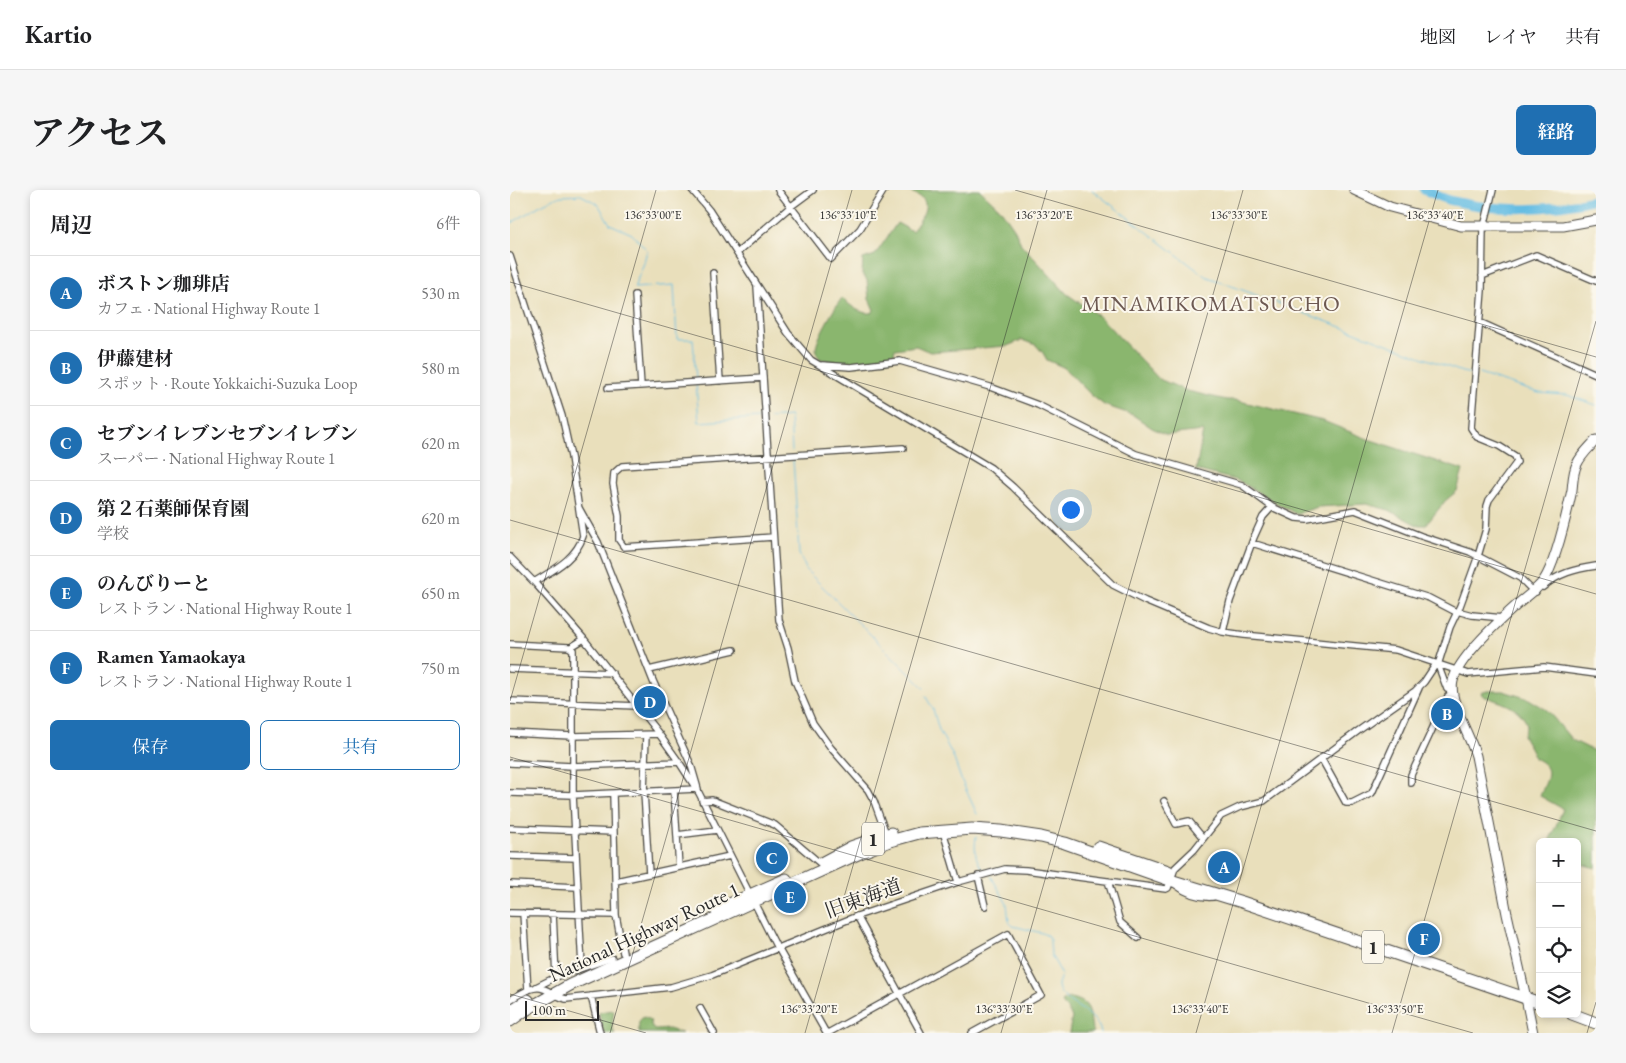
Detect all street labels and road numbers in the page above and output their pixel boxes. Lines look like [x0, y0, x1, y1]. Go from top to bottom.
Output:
road number: 1 [862, 823, 884, 856]
street label: 旧東海道 [821, 872, 905, 924]
street label: National Highway Route 1 [544, 876, 744, 988]
road number: 1 [1362, 930, 1384, 964]

